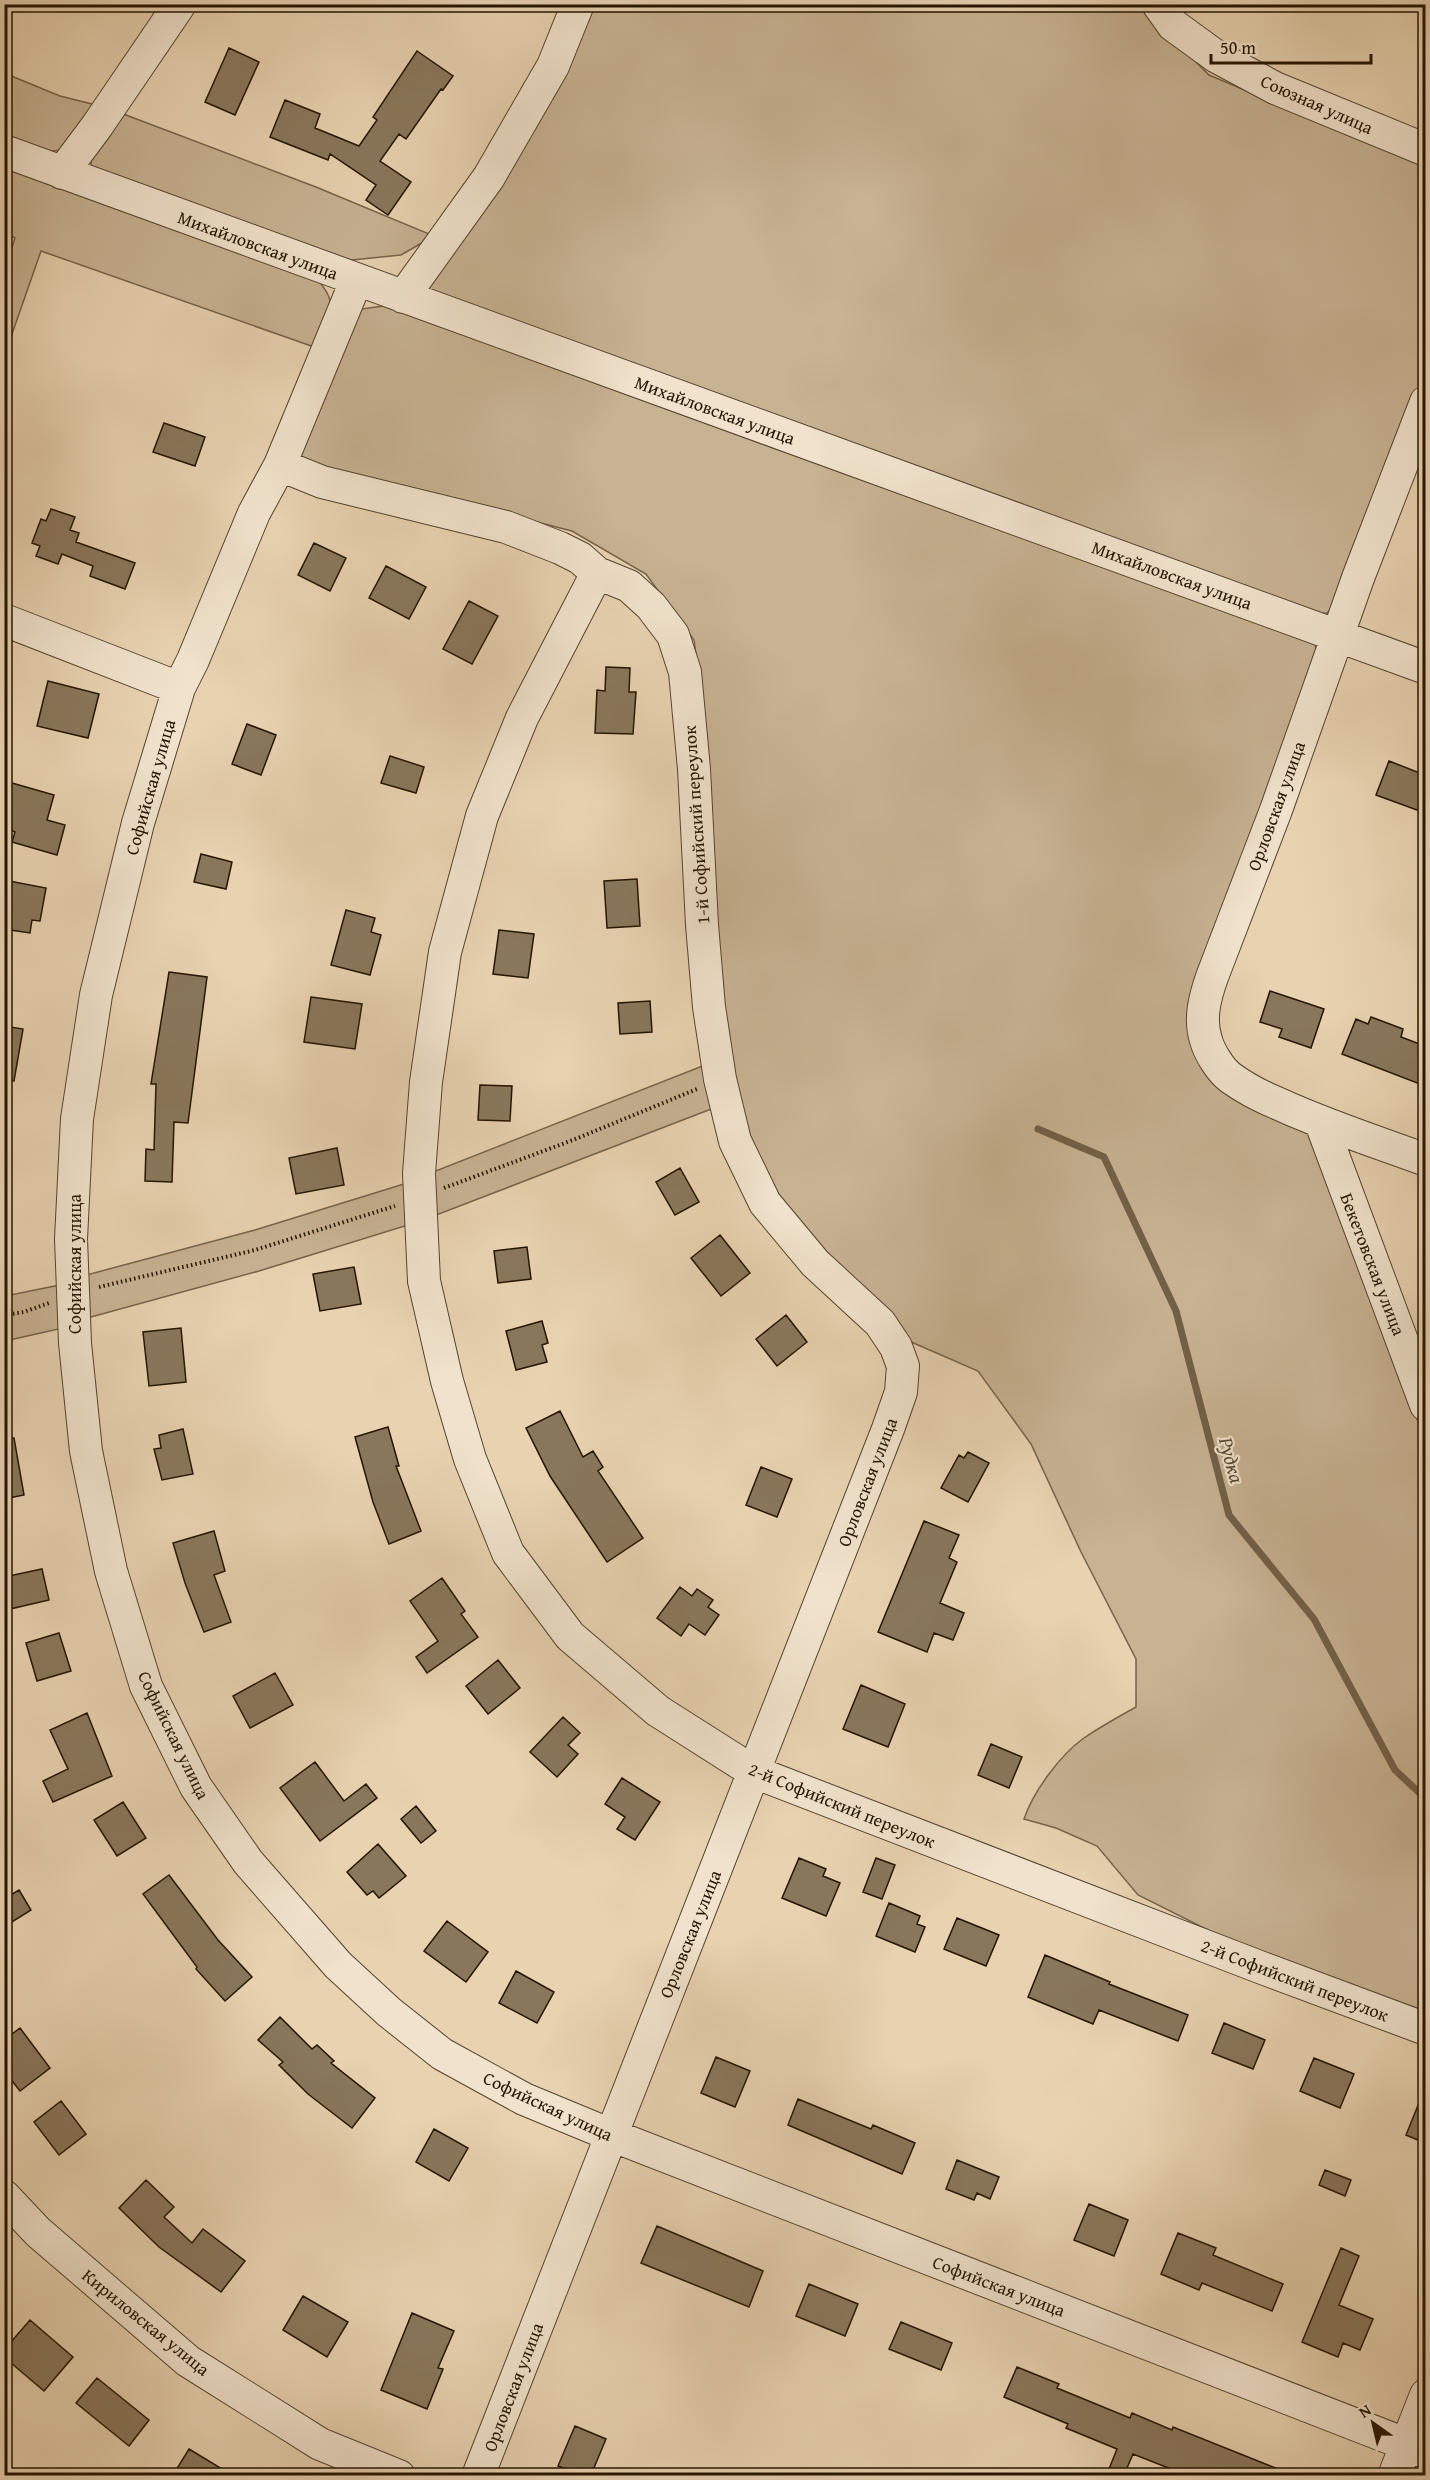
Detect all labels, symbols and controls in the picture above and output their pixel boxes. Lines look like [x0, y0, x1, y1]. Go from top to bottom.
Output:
scale bar [1211, 27, 1372, 65]
text: 50 m [1220, 34, 1256, 61]
street label: Союзная улица [1256, 67, 1378, 141]
street label: Михайловская улица [174, 203, 342, 287]
street label: Михайловская улица [631, 368, 799, 452]
street label: Михайловская улица [1088, 533, 1256, 617]
street label: Софийская улица [118, 716, 182, 858]
street label: 1-й Софийский переулок [676, 724, 716, 925]
street label: Орловская улица [1240, 737, 1312, 875]
street label: Бекетовская улица [1333, 1189, 1413, 1340]
street label: Софийская улица [61, 1194, 88, 1334]
street label: Орловская улица [830, 1413, 904, 1550]
water label: Рудка [1212, 1433, 1252, 1487]
street label: Софийская улица [131, 1666, 217, 1804]
street label: 2-й Софийский переулок [745, 1755, 940, 1855]
street label: Орловская улица [652, 1865, 728, 2002]
street label: 2-й Софийский переулок [1197, 1932, 1393, 2028]
street label: Софийская улица [479, 2064, 618, 2148]
street label: Софийская улица [929, 2248, 1070, 2324]
street label: Кириловская улица [76, 2262, 216, 2382]
street label: Орловская улица [476, 2318, 550, 2455]
north arrow [1343, 2393, 1403, 2453]
text: N [1353, 2397, 1376, 2424]

